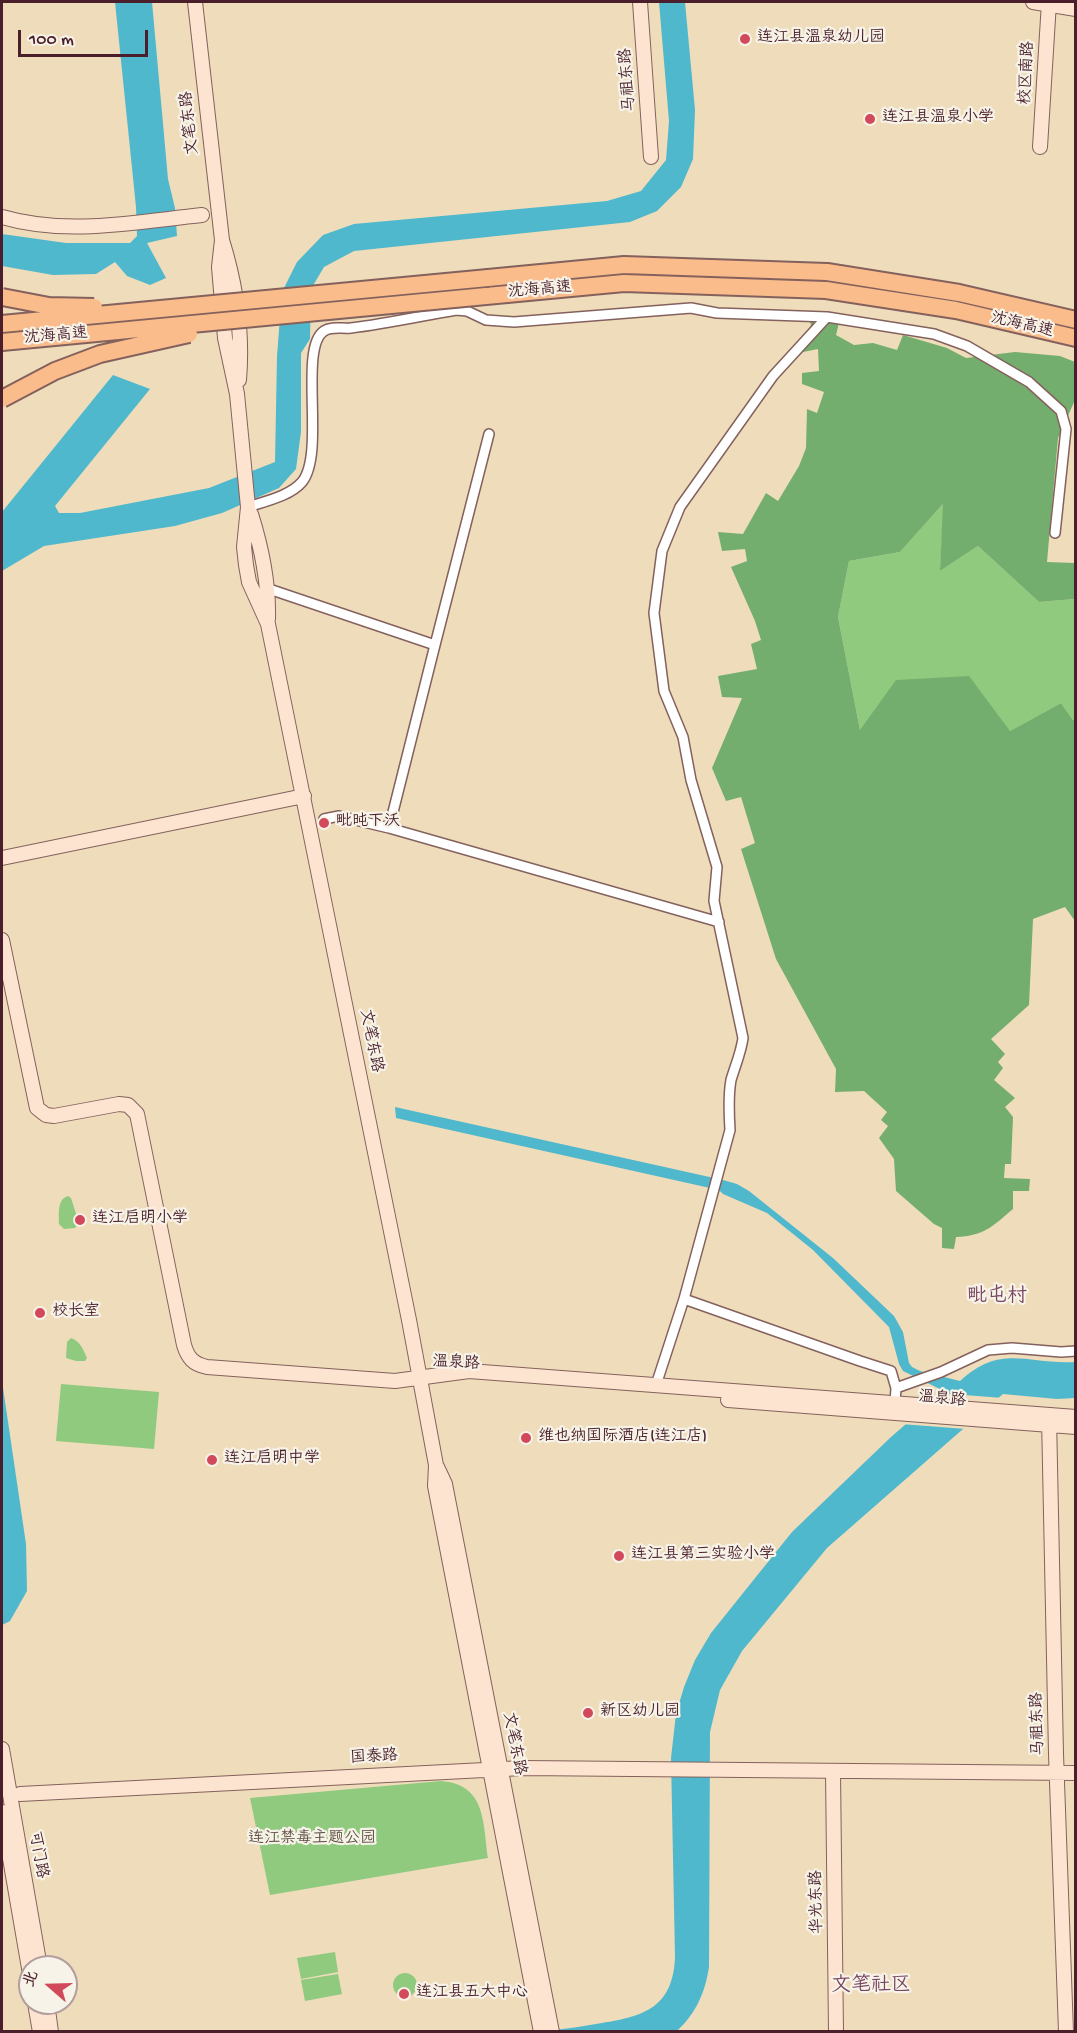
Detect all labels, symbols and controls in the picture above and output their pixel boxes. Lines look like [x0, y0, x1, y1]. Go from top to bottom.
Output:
scale bar [21, 18, 152, 56]
place label: 连江县温泉幼儿园 [757, 29, 885, 49]
text: 100 m [29, 30, 74, 51]
marker: 连江县温泉幼儿园 [738, 32, 752, 46]
street label: 校区南路 [1017, 41, 1039, 105]
street label: 马祖东路 [617, 47, 641, 113]
street label: 文笔东路 [178, 90, 204, 156]
place label: 连江县温泉小学 [882, 109, 994, 129]
marker: 连江县温泉小学 [863, 112, 877, 126]
street label: 沈海高速 [507, 279, 573, 303]
street label: 沈海高速 [989, 309, 1055, 343]
street label: 沈海高速 [23, 325, 89, 349]
place label: 毗旽下沃 [336, 813, 400, 833]
marker: 毗旽下沃 [317, 816, 331, 830]
street label: 文笔东路 [354, 1008, 386, 1074]
place label: 连江启明小学 [92, 1210, 188, 1230]
marker: 连江启明小学 [73, 1213, 87, 1227]
district label: 毗屯村 [967, 1286, 1027, 1310]
place label: 校长室 [52, 1303, 100, 1323]
marker: 校长室 [33, 1306, 47, 1320]
street label: 温泉路 [432, 1353, 480, 1375]
street label: 温泉路 [917, 1388, 967, 1412]
place label: 维也纳国际酒店(连江店) [538, 1428, 707, 1448]
marker: 维也纳国际酒店(连江店) [519, 1431, 533, 1445]
place label: 连江启明中学 [224, 1450, 320, 1470]
marker: 连江启明中学 [205, 1453, 219, 1467]
place label: 连江县第三实验小学 [631, 1546, 775, 1566]
marker: 连江县第三实验小学 [612, 1549, 626, 1563]
street label: 马祖东路 [1028, 1692, 1050, 1756]
place label: 新区幼儿园 [600, 1703, 680, 1723]
marker: 新区幼儿园 [581, 1706, 595, 1720]
street label: 文笔东路 [497, 1711, 529, 1777]
street label: 国泰路 [350, 1747, 398, 1769]
street label: 可门路 [23, 1830, 51, 1880]
park label: 连江禁毒主题公园 [248, 1830, 376, 1850]
street label: 华光东路 [808, 1870, 828, 1934]
north arrow [18, 1955, 78, 2015]
text: 北 [21, 1969, 44, 1990]
district label: 文笔社区 [831, 1975, 911, 1999]
place label: 连江县五大中心 [416, 1984, 528, 2004]
marker: 连江县五大中心 [397, 1987, 411, 2001]

